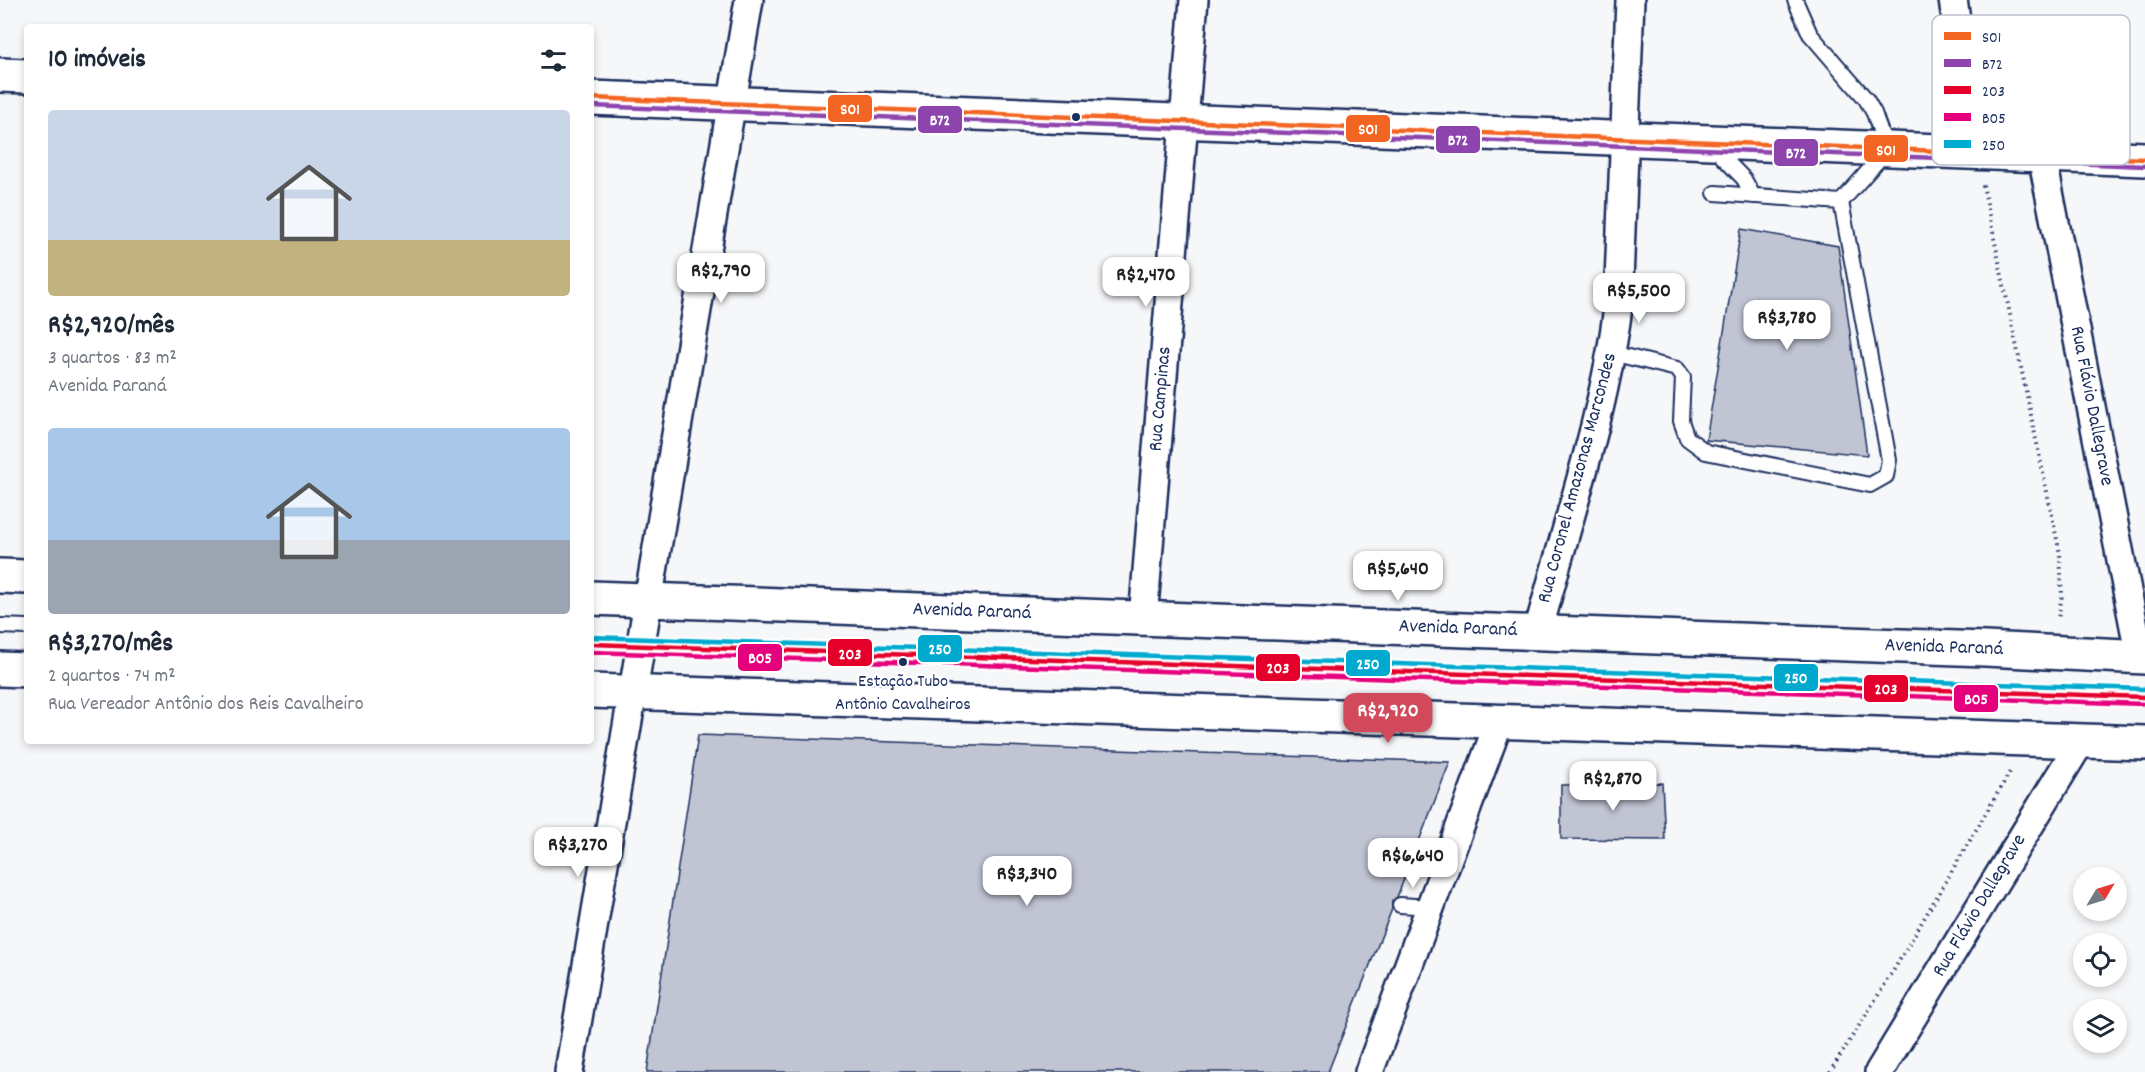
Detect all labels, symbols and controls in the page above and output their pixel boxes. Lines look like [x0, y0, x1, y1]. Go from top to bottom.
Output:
legend [1932, 15, 2130, 165]
text: S01 [1982, 27, 2001, 50]
text: 10 imóveis [48, 42, 146, 79]
icon: filters [537, 44, 570, 77]
text: B72 [1982, 54, 2003, 77]
text: 203 [1982, 81, 2005, 104]
line badge: S01 [827, 94, 873, 123]
text: S01 [840, 99, 860, 122]
line badge: B72 [917, 105, 963, 134]
text: B05 [1982, 108, 2006, 131]
text: B72 [930, 110, 950, 133]
unlabelled marker [1070, 111, 1082, 123]
line badge: S01 [1345, 114, 1391, 143]
text: S01 [1358, 119, 1378, 142]
line badge: B72 [1435, 125, 1481, 154]
text: B72 [1448, 130, 1468, 153]
line badge: S01 [1863, 134, 1909, 163]
text: 250 [1982, 135, 2005, 158]
line badge: B72 [1773, 138, 1819, 167]
text: S01 [1876, 140, 1896, 163]
text: B72 [1786, 143, 1806, 166]
icon: home [255, 149, 363, 257]
pin: R$2,790 [666, 253, 776, 304]
pin: R$2,470 [1091, 257, 1201, 308]
text: R$2,790 [691, 258, 751, 286]
text: R$2,470 [1116, 262, 1176, 290]
pin: R$5,500 [1584, 273, 1694, 324]
text: R$5,500 [1607, 278, 1671, 306]
pin: R$3,780 [1732, 300, 1842, 351]
text: R$3,780 [1757, 305, 1817, 333]
text: R$2,920/mês [48, 308, 175, 345]
street label: Rua Flávio Dallegrave [2062, 324, 2120, 488]
text: 3 quartos · 83 m² [48, 345, 177, 373]
street label: Rua Campinas [1142, 345, 1180, 453]
street label: Rua Coronel Amazonas Marcondes [1531, 350, 1625, 606]
text: Avenida Paraná [48, 373, 167, 401]
icon: home [255, 467, 363, 575]
pin: R$5,640 [1343, 551, 1453, 602]
text: R$5,640 [1367, 556, 1429, 584]
street label: Avenida Paraná [912, 596, 1032, 628]
street label: Avenida Paraná [1398, 613, 1518, 645]
text: R$3,270/mês [48, 626, 173, 663]
street label: Avenida Paraná [1884, 632, 2004, 664]
line badge: 250 [917, 634, 963, 663]
line badge: 203 [827, 638, 873, 667]
text: 250 [928, 639, 952, 662]
line badge: B05 [737, 643, 783, 672]
text: 203 [839, 644, 861, 667]
text: B05 [748, 648, 772, 671]
line badge: 250 [1345, 649, 1391, 677]
line badge: 203 [1255, 653, 1301, 682]
text: 250 [1356, 654, 1380, 677]
marker: Estação Tubo Antônio Cavalheiros [897, 656, 909, 668]
text: 203 [1267, 658, 1289, 681]
text: 2 quartos · 74 m² [48, 663, 176, 691]
line badge: 250 [1773, 663, 1819, 692]
text: 250 [1784, 668, 1808, 691]
place label: Estação Tubo Antônio Cavalheiros [835, 670, 971, 718]
line badge: 203 [1863, 674, 1909, 703]
text: 203 [1875, 679, 1897, 702]
line badge: B05 [1953, 684, 1999, 713]
text: B05 [1964, 689, 1988, 712]
text: Rua Vereador Antônio dos Reis Cavalheiro [48, 691, 364, 719]
pin: R$2,920 [1333, 693, 1443, 744]
text: R$2,920 [1357, 698, 1419, 726]
pin: R$2,870 [1558, 761, 1668, 812]
text: R$2,870 [1584, 766, 1643, 794]
pin: R$3,270 [523, 827, 633, 878]
street label: Rua Flávio Dallegrave [1926, 829, 2034, 983]
text: R$3,270 [548, 832, 608, 860]
pin: R$6,640 [1358, 838, 1468, 889]
text: R$6,640 [1382, 843, 1444, 871]
pin: R$3,340 [972, 856, 1082, 907]
text: R$3,340 [997, 861, 1057, 889]
north arrow [2073, 867, 2127, 921]
map controls [2073, 867, 2127, 1053]
button: locate [2073, 933, 2127, 987]
button: layers [2073, 999, 2127, 1053]

